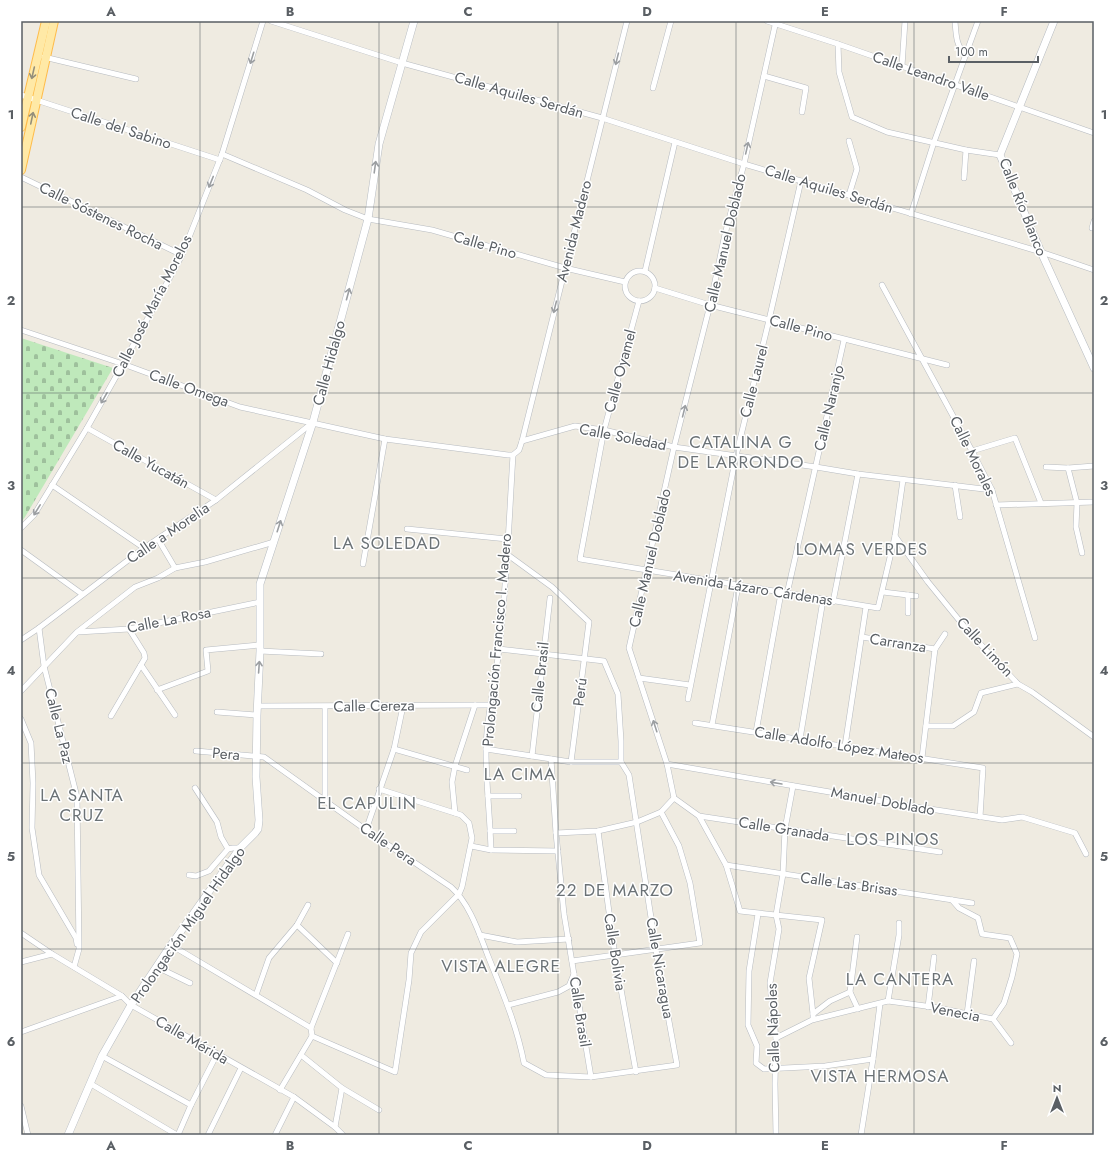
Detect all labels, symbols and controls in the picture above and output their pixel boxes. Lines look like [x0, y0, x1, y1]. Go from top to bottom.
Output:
text: A [105, 2, 116, 21]
text: B [286, 2, 295, 21]
text: C [463, 2, 473, 21]
text: D [642, 2, 652, 21]
text: E [821, 2, 829, 21]
text: F [1000, 2, 1008, 21]
scale bar [949, 38, 1038, 64]
text: 100 m [955, 43, 988, 61]
street label: Calle Leandro Valle [869, 46, 993, 106]
one-way arrow [248, 52, 255, 65]
one-way arrow [613, 52, 620, 65]
one-way arrow [29, 66, 37, 79]
street label: Calle Aquiles Serdán [452, 66, 586, 124]
street label: Calle del Sabino [68, 101, 174, 155]
text: 1 [8, 105, 14, 124]
text: 1 [1101, 105, 1107, 124]
one-way arrow [28, 112, 36, 125]
one-way arrow [744, 142, 752, 155]
street label: Calle Río Blanco [993, 155, 1053, 259]
street label: Calle Aquiles Serdán [762, 159, 896, 219]
one-way arrow [371, 161, 379, 174]
street label: Calle Manuel Doblado [698, 171, 752, 315]
one-way arrow [207, 175, 215, 187]
street label: Calle Sóstenes Rocha [35, 176, 167, 256]
street label: Avenida Madero [551, 178, 597, 284]
street label: Calle Pino [451, 225, 519, 265]
street label: Calle José María Morelos [106, 231, 198, 381]
one-way arrow [345, 288, 352, 301]
text: 2 [7, 291, 15, 310]
text: 2 [1100, 291, 1108, 310]
one-way arrow [551, 300, 559, 313]
street label: Calle Pino [767, 309, 835, 347]
street label: Calle Hidalgo [307, 318, 351, 408]
street label: Calle Oyamel [598, 327, 642, 415]
street label: Calle Laurel [734, 342, 774, 420]
street label: Calle Omega [146, 363, 232, 413]
street label: Calle Naranjo [808, 363, 850, 453]
one-way arrow [99, 392, 107, 404]
one-way arrow [680, 404, 688, 417]
street label: Calle Morales [944, 412, 1002, 500]
street label: Calle Soledad [577, 418, 669, 456]
district label: CATALINA G DE LARRONDO [677, 430, 805, 474]
street label: Calle Yucatán [109, 434, 193, 494]
text: 3 [7, 476, 15, 495]
text: 3 [1100, 476, 1108, 495]
street label: Calle Manuel Doblado [623, 486, 677, 630]
street label: Calle a Morelia [122, 497, 214, 569]
one-way arrow [33, 504, 41, 515]
one-way arrow [276, 520, 283, 533]
district label: LA SOLEDAD [333, 531, 441, 555]
street label: Prolongación Francisco I. Madero [477, 533, 517, 747]
district label: LOMAS VERDES [796, 537, 928, 561]
street label: Avenida Lázaro Cárdenas [672, 565, 834, 611]
street label: Calle La Rosa [125, 601, 213, 639]
street label: Calle Limón [951, 612, 1019, 682]
street label: Carranza [868, 628, 928, 658]
street label: Calle Brasil [525, 641, 555, 713]
text: 4 [6, 661, 16, 680]
one-way arrow [256, 661, 263, 674]
text: 4 [1099, 661, 1109, 680]
street label: Perú [567, 677, 593, 707]
street label: Calle La Paz [39, 686, 79, 766]
street label: Calle Cereza [333, 694, 415, 718]
one-way arrow [650, 721, 658, 733]
street label: Calle Adolfo López Mateos [753, 721, 925, 769]
street label: Pera [211, 742, 241, 766]
district label: LA CIMA [484, 762, 556, 786]
one-way arrow [770, 778, 783, 786]
street label: Manuel Doblado [829, 781, 937, 821]
district label: LA SANTA CRUZ [40, 783, 124, 827]
district label: EL CAPULIN [317, 791, 417, 815]
street label: Calle Granada [737, 811, 831, 847]
street label: Calle Pera [355, 817, 421, 871]
district label: LOS PINOS [846, 827, 940, 851]
street label: Prolongación Miguel Hidalgo [125, 842, 251, 1008]
text: 5 [7, 847, 15, 866]
text: 5 [1100, 847, 1108, 866]
street label: Calle Las Brisas [799, 866, 899, 902]
district label: 22 DE MARZO [556, 878, 674, 902]
street label: Calle Bolivia [598, 912, 632, 992]
street label: Calle Nicaragua [640, 916, 680, 1020]
district label: VISTA ALEGRE [441, 954, 561, 978]
district label: LA CANTERA [846, 967, 954, 991]
street label: Calle Brasil [564, 975, 596, 1049]
street label: Calle Nápoles [760, 983, 786, 1073]
street label: Venecia [928, 996, 982, 1028]
street label: Calle Mérida [151, 1010, 233, 1070]
text: 6 [7, 1032, 16, 1051]
text: 6 [1100, 1032, 1109, 1051]
district label: VISTA HERMOSA [811, 1064, 950, 1088]
north arrow [1037, 1078, 1077, 1118]
text: N [1053, 1080, 1061, 1096]
text: A [105, 1136, 116, 1155]
text: B [286, 1136, 295, 1155]
text: C [463, 1136, 473, 1155]
text: D [642, 1136, 652, 1155]
text: E [821, 1136, 829, 1155]
text: F [1000, 1136, 1008, 1155]

